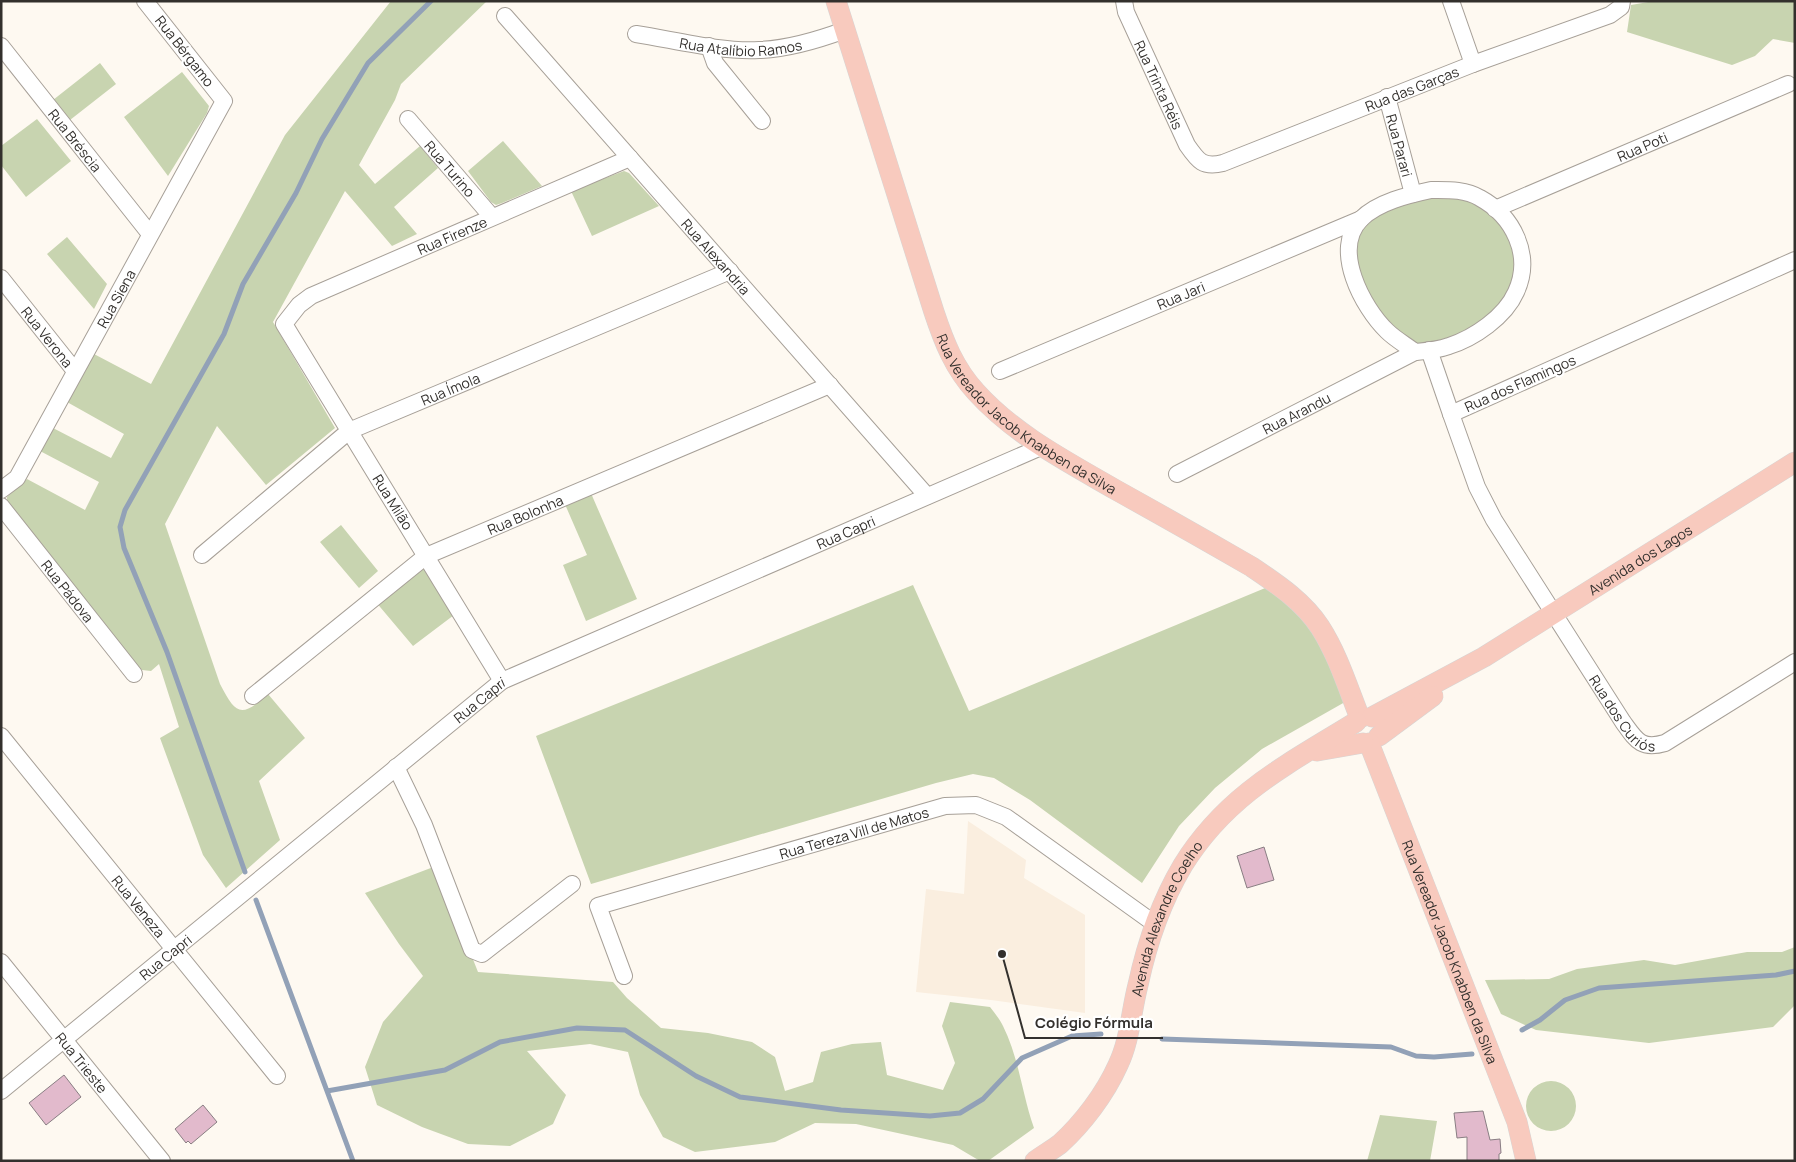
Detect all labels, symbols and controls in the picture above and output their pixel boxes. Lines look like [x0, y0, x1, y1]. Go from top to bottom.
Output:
street label: Rua Bérgamo [151, 11, 219, 91]
street label: Rua Atalíbio Ramos [678, 33, 804, 60]
street label: Rua Trinta Réis [1131, 37, 1188, 132]
street label: Rua das Garças [1362, 61, 1462, 115]
street label: Rua Bréscia [45, 105, 106, 176]
street label: Rua Parari [1382, 112, 1417, 179]
street label: Rua Poti [1614, 127, 1670, 165]
street label: Rua Turino [421, 136, 480, 201]
street label: Rua Firenze [414, 212, 490, 259]
street label: Rua Alexandria [678, 214, 755, 298]
street label: Rua Siena [92, 266, 139, 331]
street label: Rua Jari [1154, 276, 1208, 313]
street label: Rua Verona [18, 302, 78, 371]
street label: Rua Vereador Jacob Knabben da Silva [933, 331, 1120, 498]
street label: Rua dos Flamingos [1461, 350, 1579, 416]
street label: Rua Ímola [418, 368, 482, 409]
street label: Rua Arandu [1259, 388, 1334, 438]
street label: Rua Milão [368, 471, 418, 533]
street label: Rua Bolonha [484, 490, 566, 539]
street label: Rua Capri [813, 511, 878, 553]
street label: Avenida dos Lagos [1584, 520, 1695, 599]
street label: Rua Pádova [37, 556, 99, 626]
street label: Rua dos Curiós [1586, 671, 1655, 755]
street label: Rua Capri [449, 672, 507, 727]
street label: Rua Tereza Vill de Matos [777, 802, 931, 863]
street label: Avenida Alexandre Coelho [1126, 837, 1206, 998]
street label: Rua Vereador Jacob Knabben da Silva [1398, 837, 1503, 1066]
street label: Rua Veneza [108, 871, 170, 941]
street label: Rua Capri [135, 930, 195, 984]
callout: Colégio Fórmula [1025, 1008, 1163, 1038]
text: Colégio Fórmula [1035, 1012, 1153, 1033]
street label: Rua Trieste [52, 1028, 112, 1097]

